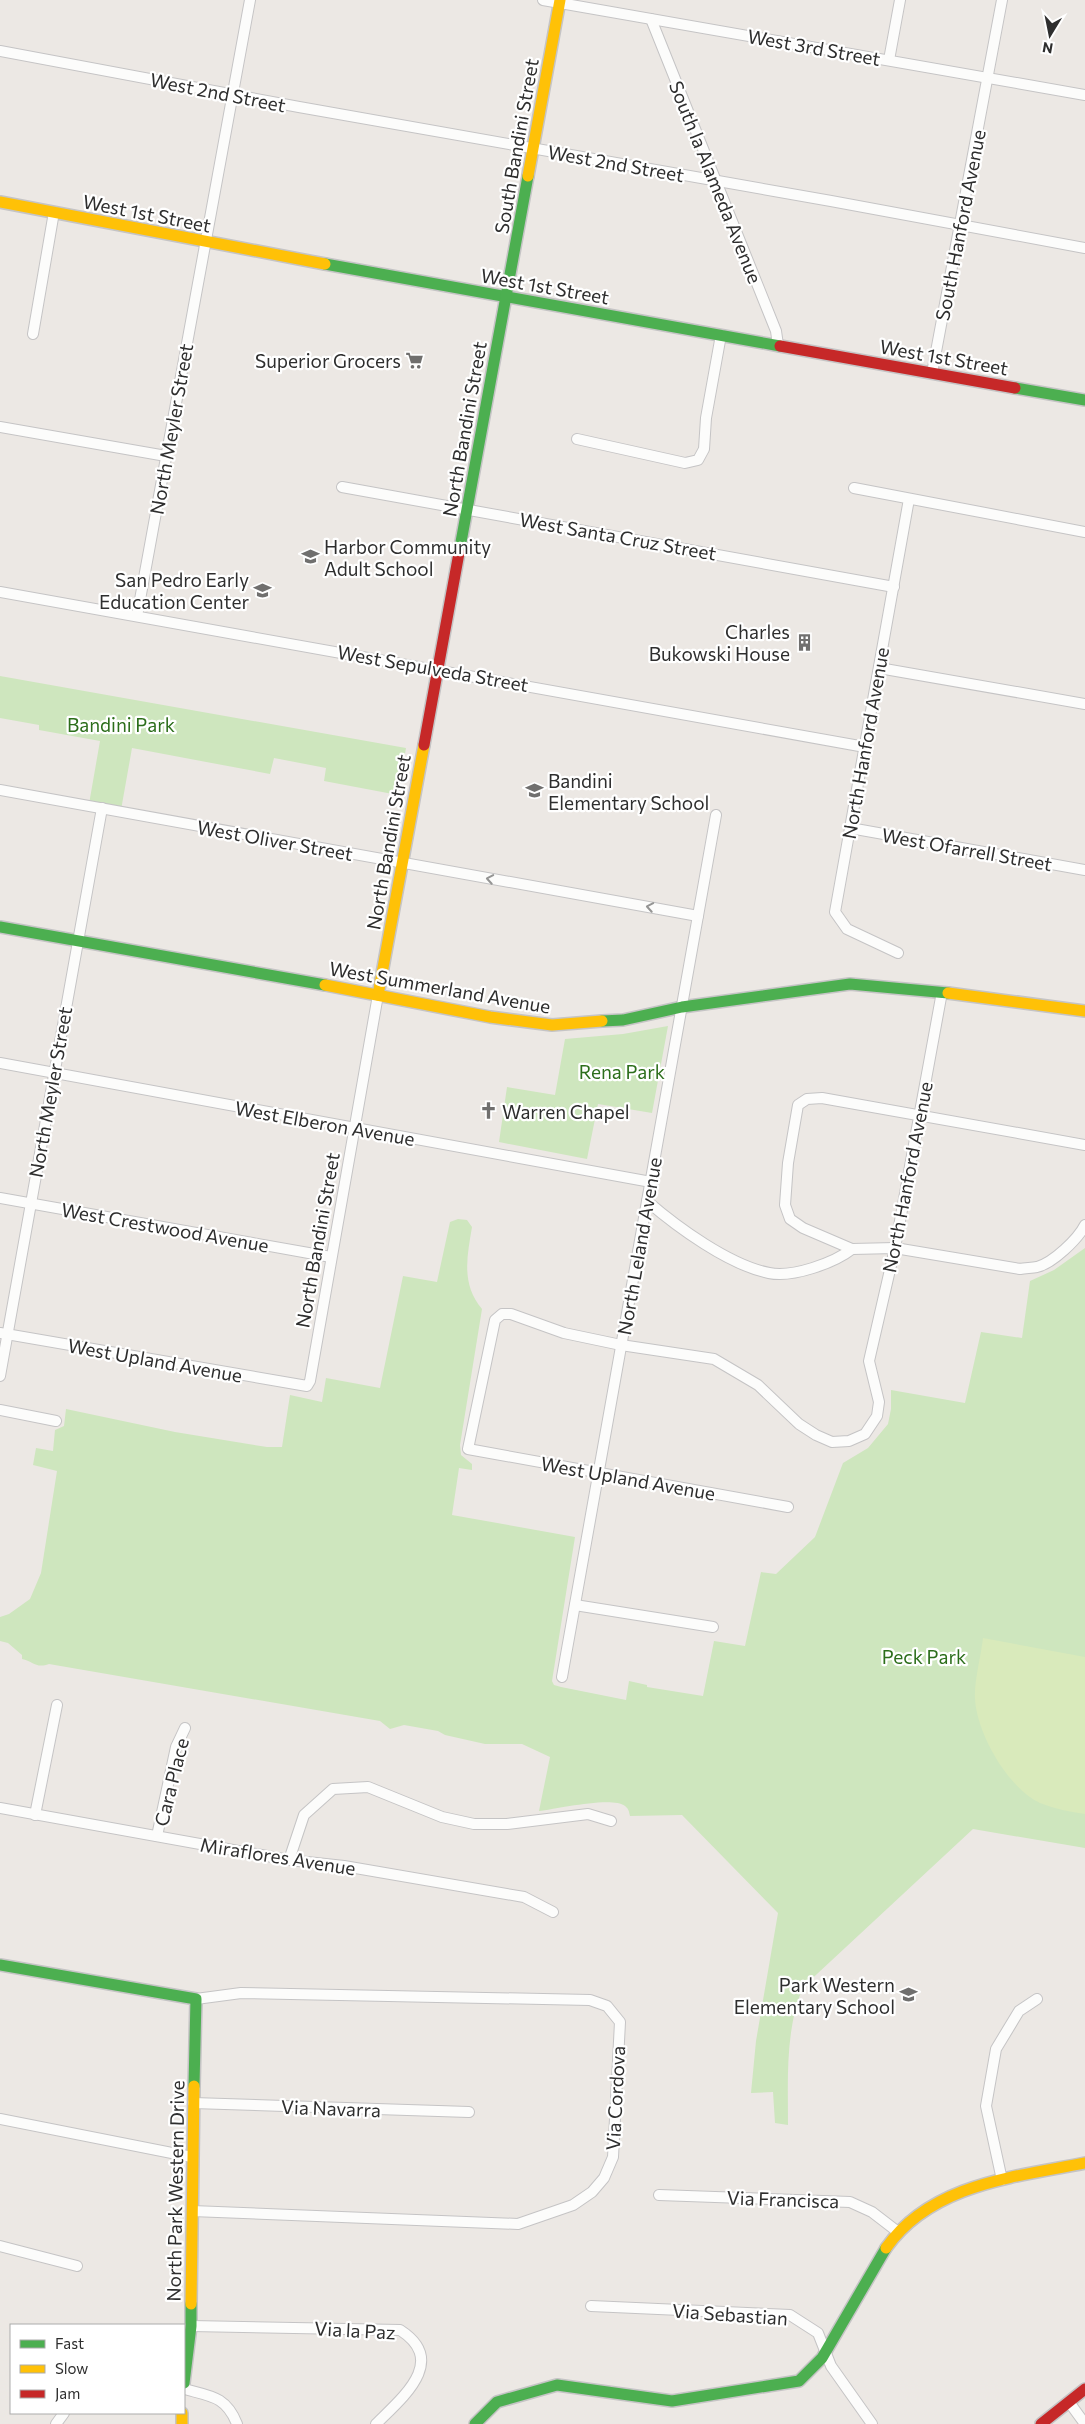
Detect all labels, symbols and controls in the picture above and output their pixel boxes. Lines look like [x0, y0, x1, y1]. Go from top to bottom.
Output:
north arrow [1025, 10, 1075, 60]
street label: West 3rd Street [746, 24, 882, 70]
text: N [1041, 39, 1054, 58]
street label: South Bandini Street [489, 56, 543, 235]
street label: West 2nd Street [148, 68, 288, 116]
street label: South la Alameda Avenue [665, 77, 767, 287]
street label: South Hanford Avenue [930, 128, 990, 322]
street label: West 2nd Street [546, 140, 686, 186]
street label: West 1st Street [81, 189, 213, 237]
street label: West 1st Street [479, 263, 611, 309]
street label: West 1st Street [878, 334, 1010, 380]
street label: North Bandini Street [437, 339, 491, 518]
street label: North Meyler Street [145, 342, 197, 516]
place label: Superior Grocers [255, 349, 401, 372]
supermarket icon: Superior Grocers [405, 350, 425, 370]
street label: West Santa Cruz Street [518, 507, 718, 565]
place label: Harbor Community Adult School [324, 535, 491, 580]
school or university icon: Harbor Community Adult School [300, 547, 320, 567]
place label: San Pedro Early Education Center [99, 568, 249, 613]
school or university icon: San Pedro Early Education Center [253, 580, 273, 600]
place label: Charles Bukowski House [649, 620, 790, 665]
building icon: Charles Bukowski House [794, 632, 814, 652]
street label: West Sepulveda Street [336, 640, 531, 696]
street label: North Hanford Avenue [837, 645, 893, 841]
park label: Bandini Park [67, 713, 175, 736]
street label: North Bandini Street [361, 752, 415, 931]
place label: Bandini Elementary School [548, 769, 709, 814]
school or university icon: Bandini Elementary School [524, 781, 544, 801]
street label: West Oliver Street [195, 815, 355, 865]
street label: West Ofarrell Street [880, 823, 1054, 875]
one-way arrow [486, 874, 495, 884]
one-way arrow [646, 903, 655, 913]
street label: West Summerland Avenue [328, 956, 552, 1018]
street label: North Meyler Street [24, 1005, 76, 1179]
park label: Rena Park [579, 1060, 665, 1083]
street label: North Hanford Avenue [877, 1079, 937, 1275]
street label: West Elberon Avenue [233, 1096, 417, 1150]
place label: Warren Chapel [502, 1100, 630, 1123]
church icon: Warren Chapel [478, 1101, 498, 1121]
street label: North Bandini Street [290, 1150, 344, 1329]
street label: North Leland Avenue [612, 1155, 666, 1337]
street label: West Crestwood Avenue [59, 1197, 271, 1257]
street label: West Upland Avenue [66, 1333, 244, 1387]
street label: West Upland Avenue [539, 1451, 717, 1505]
park label: Peck Park [882, 1645, 966, 1668]
street label: Cara Place [149, 1736, 193, 1828]
street label: Miraflores Avenue [199, 1832, 357, 1880]
place label: Park Western Elementary School [734, 1973, 895, 2018]
school or university icon: Park Western Elementary School [899, 1985, 919, 2005]
street label: Via Cordova [601, 2045, 629, 2151]
street label: North Park Western Drive [162, 2080, 188, 2302]
street label: Via Navarra [281, 2095, 381, 2121]
street label: Via Francisca [726, 2186, 840, 2212]
street label: Via Sebastian [671, 2298, 789, 2330]
street label: Via la Paz [314, 2316, 396, 2344]
legend [10, 2324, 185, 2414]
text: Fast [55, 2334, 84, 2352]
text: Slow [55, 2359, 88, 2377]
text: Jam [55, 2384, 80, 2402]

